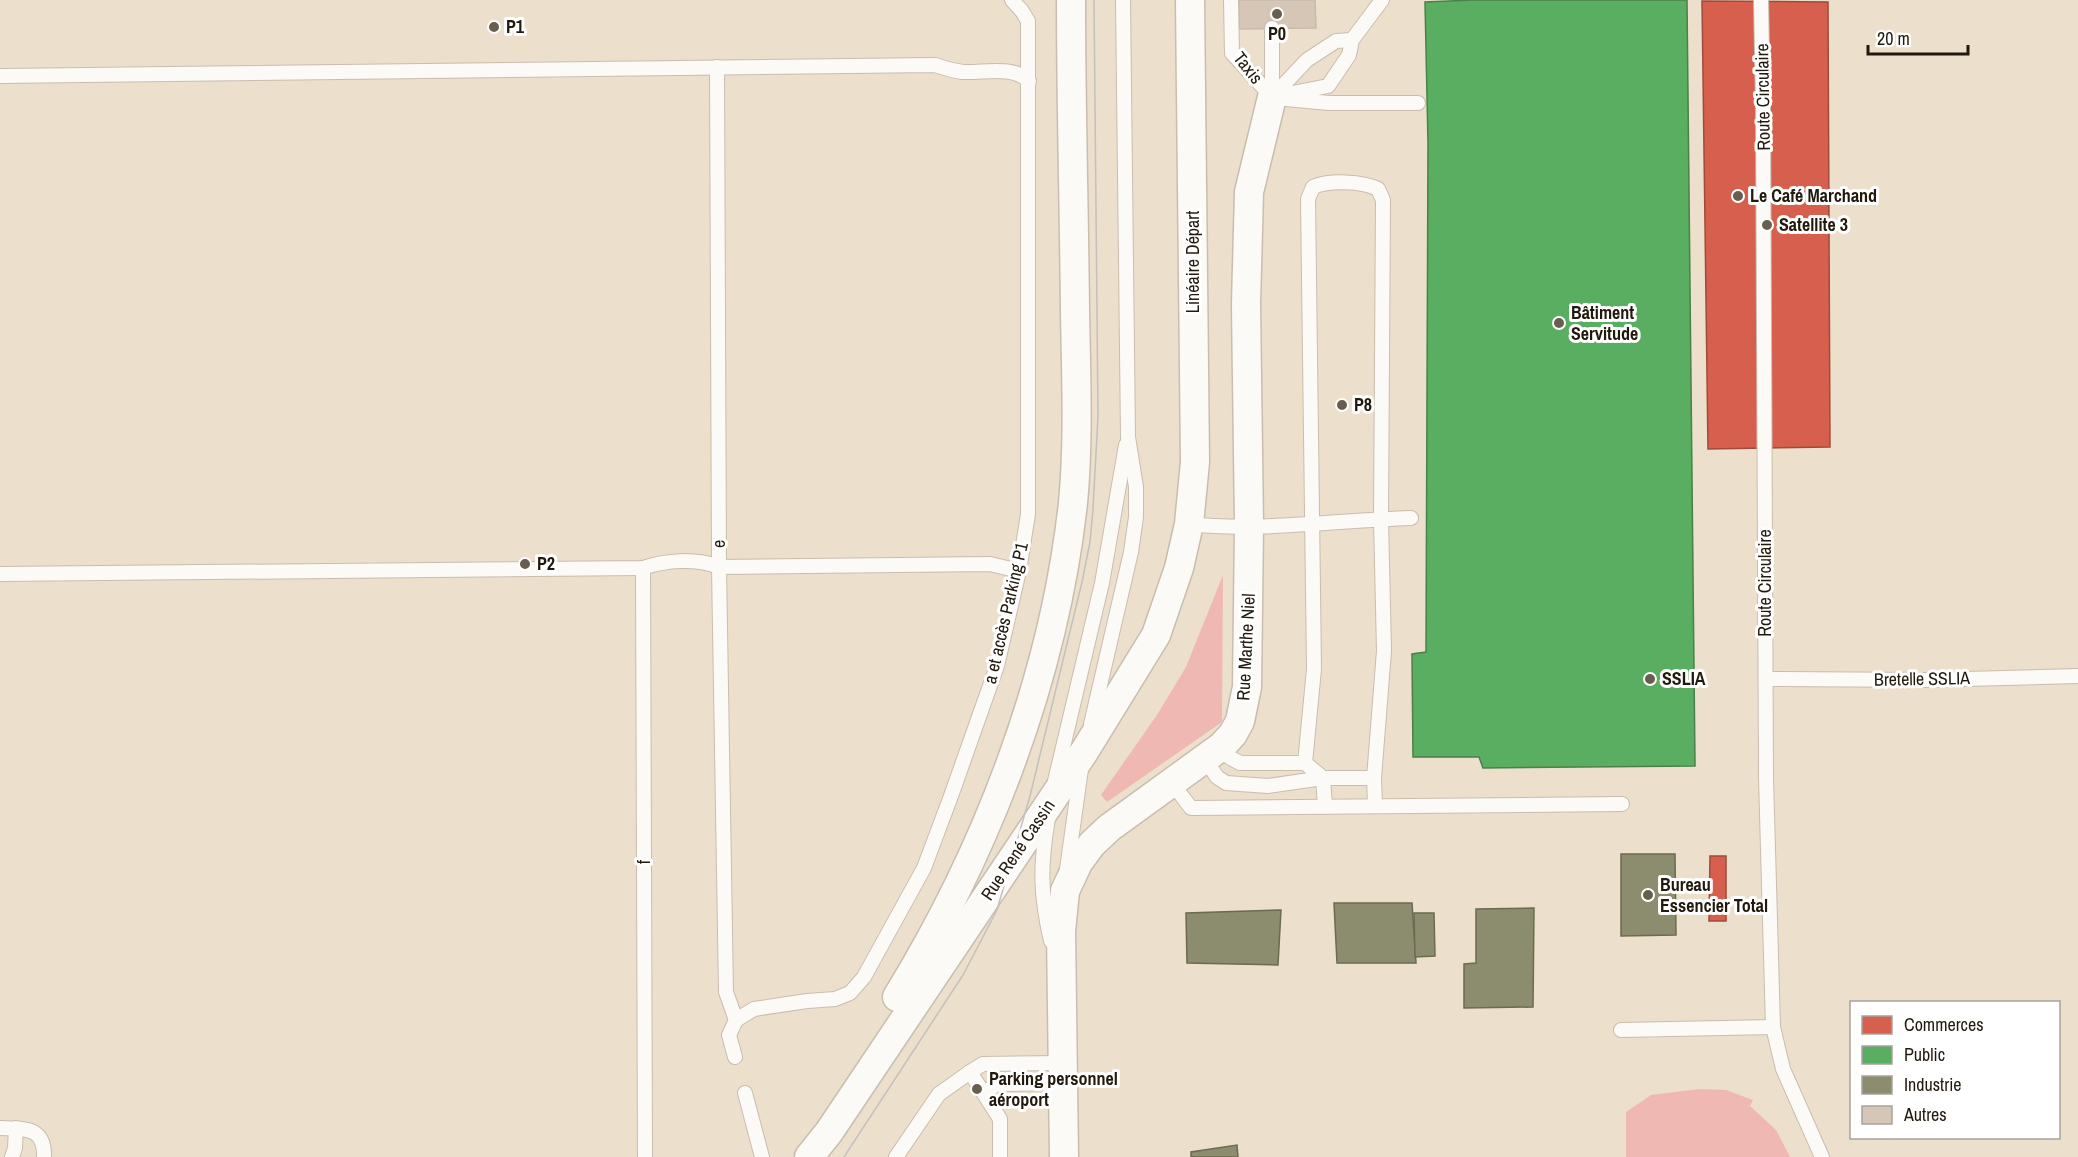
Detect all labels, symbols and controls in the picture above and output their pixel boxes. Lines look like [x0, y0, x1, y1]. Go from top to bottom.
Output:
marker: P0 [1270, 7, 1284, 21]
place label: P1 [506, 14, 525, 39]
scale bar [1868, 18, 1968, 56]
marker: P1 [487, 20, 501, 34]
place label: P0 [1268, 21, 1286, 46]
text: 20 m [1877, 26, 1910, 51]
street label: Route Circulaire [1749, 43, 1776, 151]
street label: Taxis [1228, 46, 1269, 89]
place label: Le Café Marchand [1750, 183, 1877, 208]
marker: Le Café Marchand [1731, 189, 1745, 203]
street label: Linéaire Départ [1180, 211, 1205, 313]
place label: Satellite 3 [1779, 212, 1848, 237]
marker: Satellite 3 [1760, 218, 1774, 232]
place label: Bâtiment Servitude [1571, 300, 1638, 346]
marker: Bâtiment Servitude [1552, 316, 1566, 330]
place label: P8 [1354, 392, 1372, 417]
marker: P8 [1335, 398, 1349, 412]
street label: Route Circulaire [1752, 529, 1777, 637]
street label: a et accès Parking P1 [977, 539, 1034, 686]
street label: e [706, 540, 731, 548]
place label: P2 [537, 551, 555, 576]
marker: P2 [518, 557, 532, 571]
street label: Rue Marthe Niel [1230, 593, 1261, 701]
street label: Bretelle SSLIA [1874, 665, 1970, 692]
place label: SSLIA [1662, 666, 1706, 691]
marker: SSLIA [1643, 672, 1657, 686]
street label: Rue René Cassin [975, 794, 1061, 905]
street label: f [631, 859, 656, 864]
place label: Bureau Essencier Total [1660, 872, 1768, 918]
marker: Bureau Essencier Total [1641, 888, 1655, 902]
legend [1850, 1001, 2060, 1139]
text: Commerces [1904, 1012, 1984, 1037]
text: Public [1904, 1042, 1945, 1067]
place label: Parking personnel aéroport [989, 1066, 1118, 1112]
text: Industrie [1904, 1072, 1961, 1097]
marker: Parking personnel aéroport [970, 1082, 984, 1096]
text: Autres [1903, 1102, 1947, 1127]

